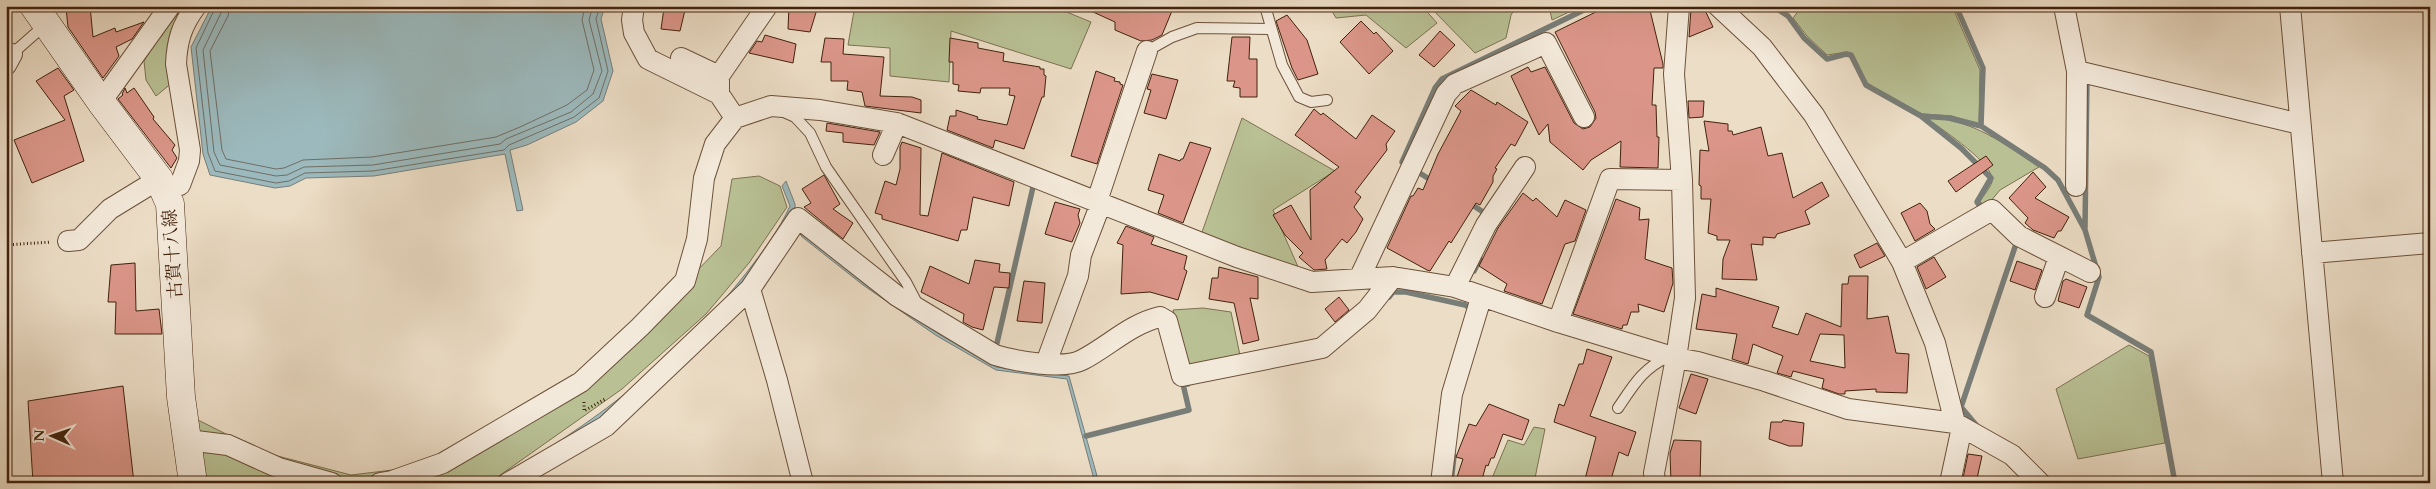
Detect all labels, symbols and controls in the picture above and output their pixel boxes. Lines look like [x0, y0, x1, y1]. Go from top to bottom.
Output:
street label: 古賀十八線 [157, 208, 189, 300]
north arrow [28, 412, 78, 462]
text: N [30, 429, 49, 442]

